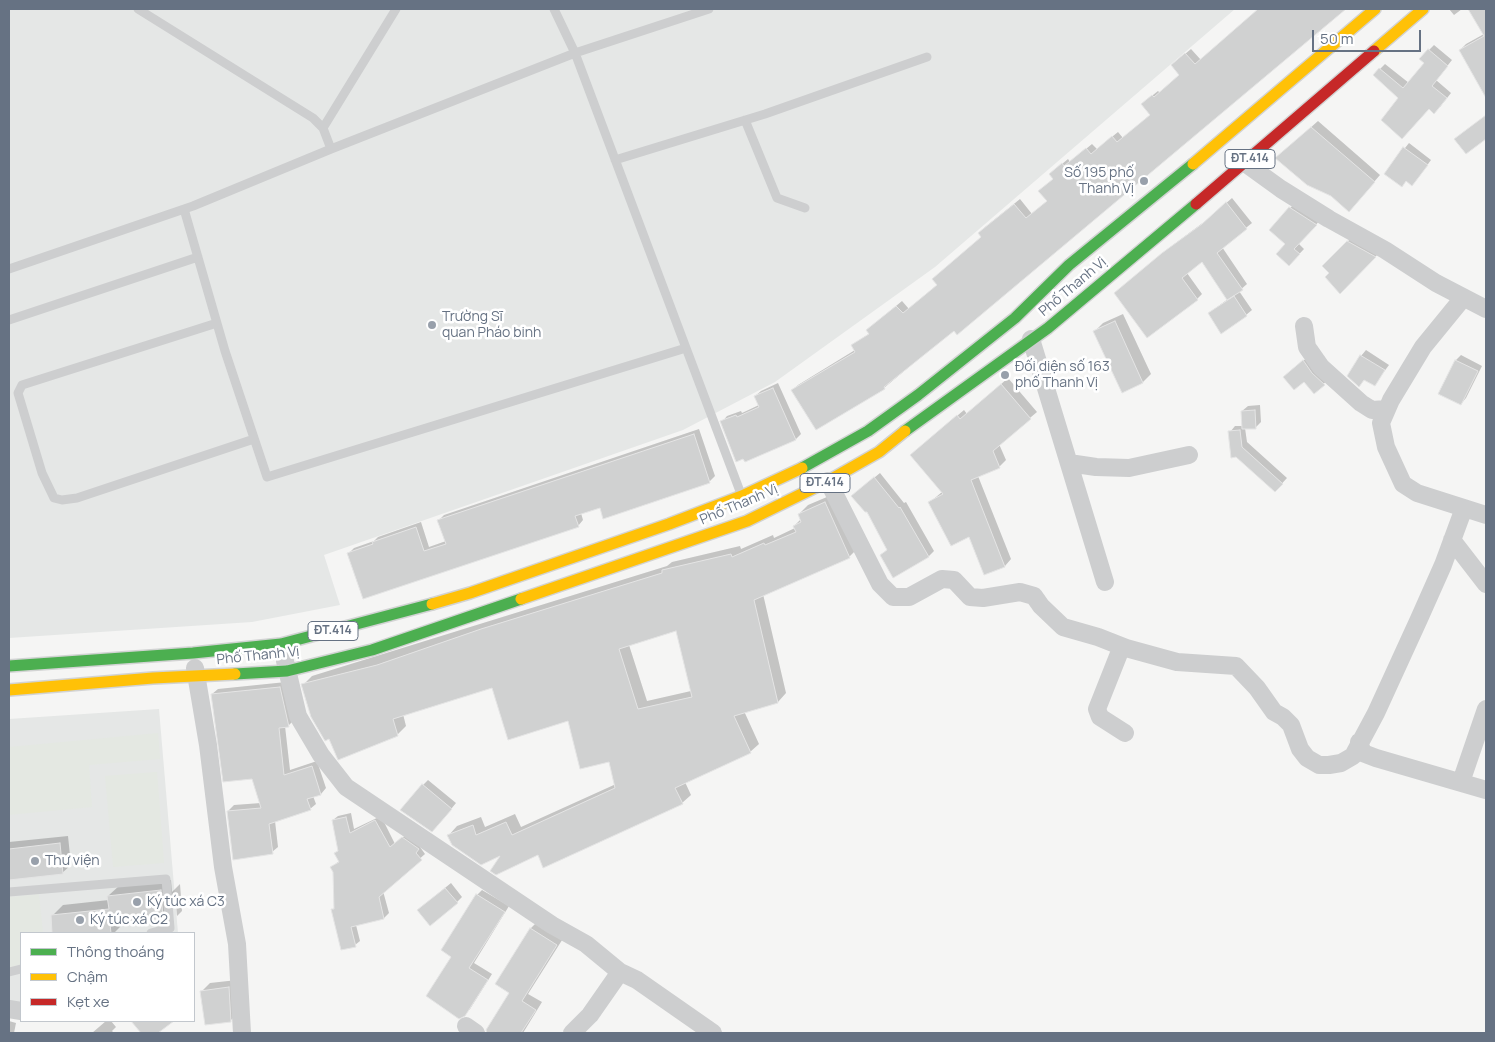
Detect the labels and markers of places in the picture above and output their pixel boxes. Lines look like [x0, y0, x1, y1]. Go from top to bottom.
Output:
place label: Số 195 phố Thanh Vị [1064, 165, 1134, 198]
marker: Số 195 phố Thanh Vị [1138, 175, 1150, 187]
place label: Trường Sĩ quan Pháo binh [442, 309, 541, 342]
marker: Trường Sĩ quan Pháo binh [426, 319, 438, 331]
place label: Đối diện số 163 phố Thanh Vị [1015, 359, 1110, 392]
marker: Đối diện số 163 phố Thanh Vị [999, 369, 1011, 381]
place label: Thư viện [45, 853, 99, 869]
marker: Thư viện [29, 855, 41, 867]
place label: Ký túc xá C3 [147, 894, 225, 910]
marker: Ký túc xá C3 [131, 896, 143, 908]
place label: Ký túc xá C2 [90, 912, 168, 928]
marker: Ký túc xá C2 [74, 914, 86, 926]

